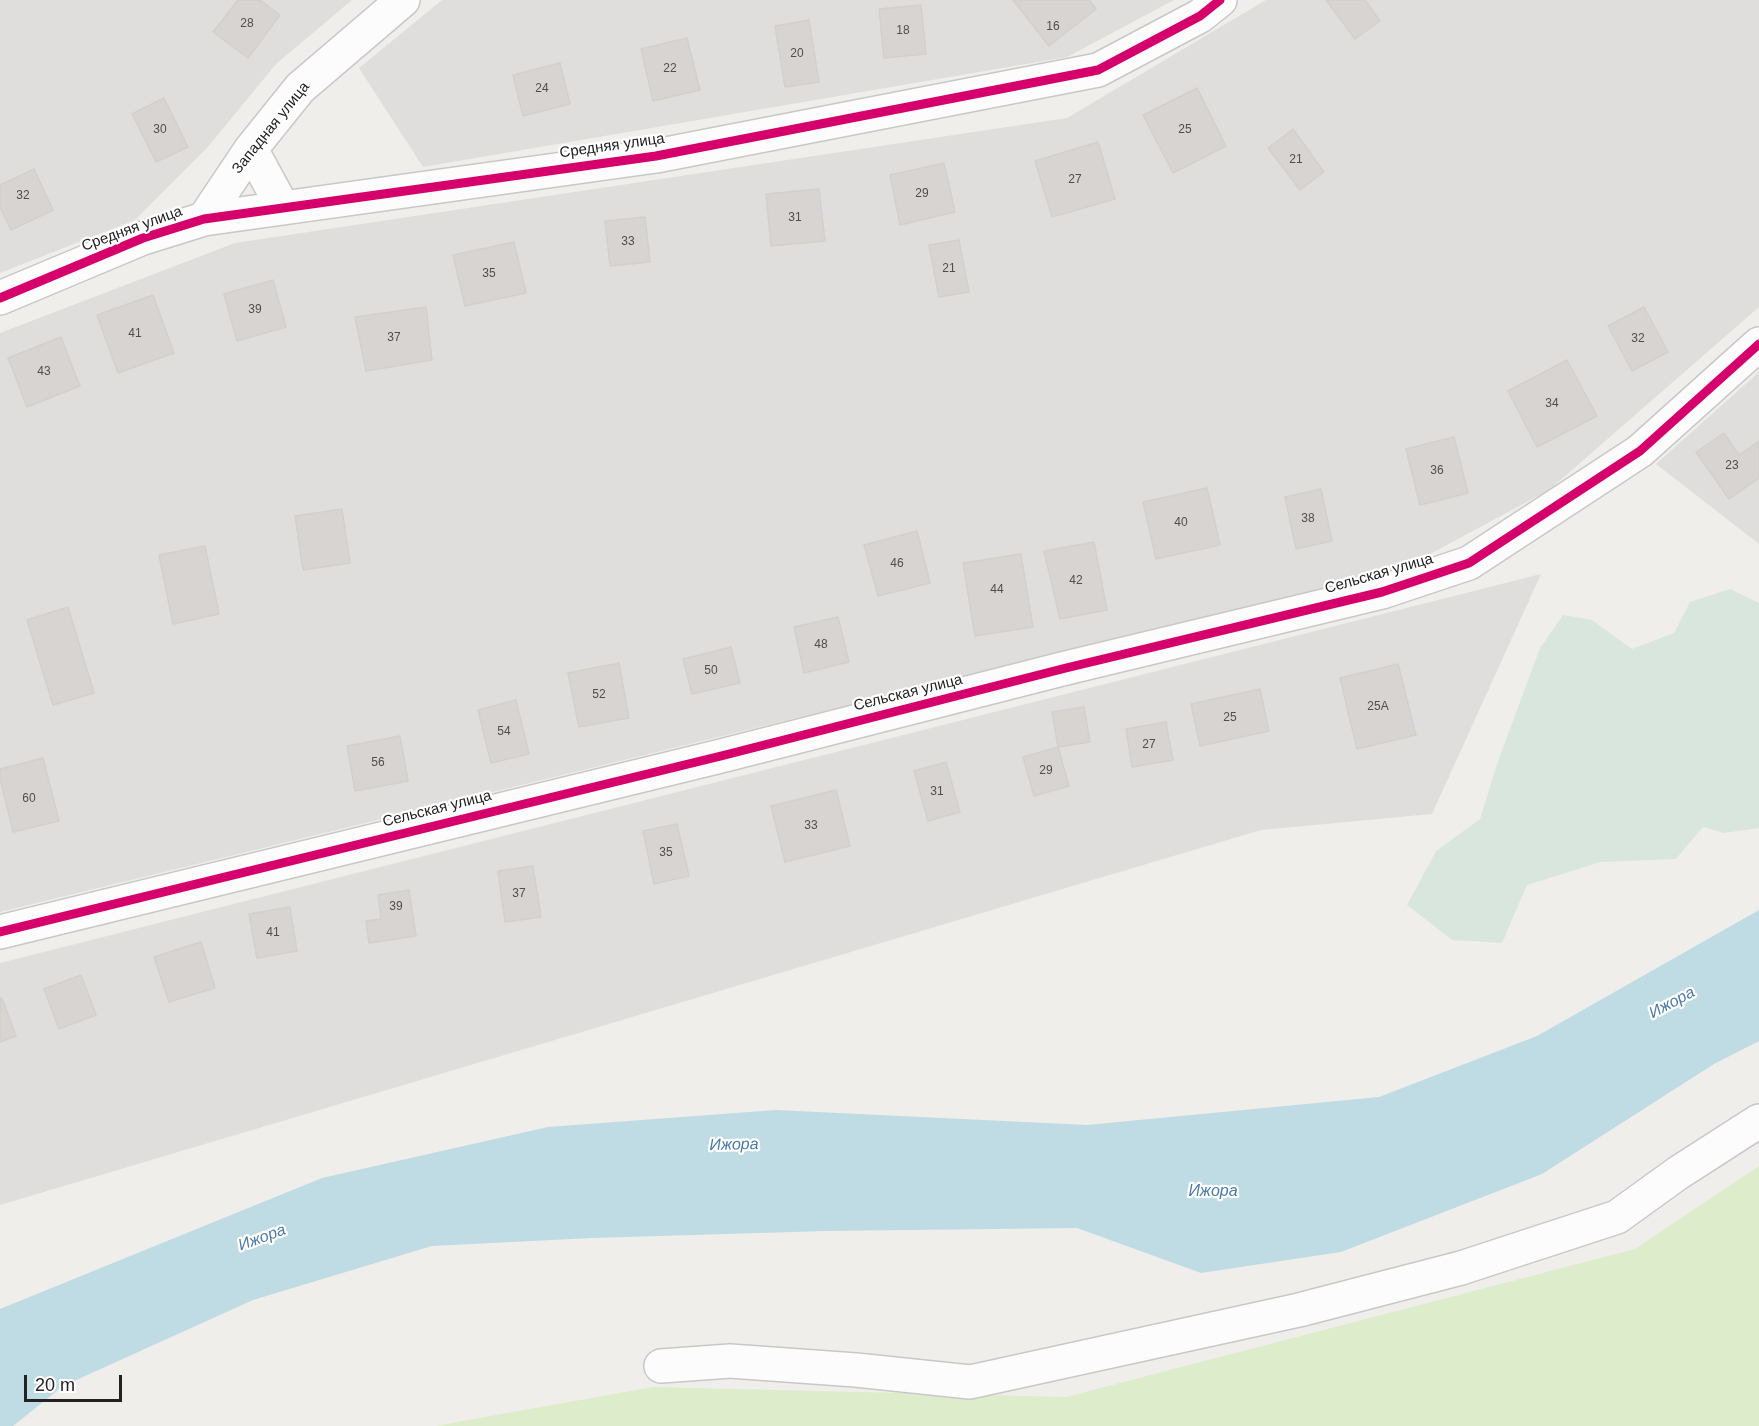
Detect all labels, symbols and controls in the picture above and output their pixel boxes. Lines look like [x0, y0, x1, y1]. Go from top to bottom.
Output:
house number: 28 [240, 17, 254, 31]
house number: 16 [1046, 20, 1060, 34]
house number: 18 [896, 24, 910, 38]
house number: 20 [790, 47, 804, 61]
house number: 22 [663, 62, 677, 76]
street label: Западная улица [229, 79, 313, 177]
house number: 24 [535, 82, 549, 96]
house number: 30 [153, 123, 167, 137]
house number: 25 [1178, 123, 1192, 137]
street label: Средняя улица [558, 130, 666, 162]
house number: 21 [1289, 153, 1303, 167]
house number: 27 [1068, 173, 1082, 187]
house number: 29 [915, 187, 929, 201]
house number: 32 [16, 189, 30, 203]
street label: Средняя улица [79, 202, 185, 256]
house number: 31 [788, 211, 802, 225]
house number: 33 [621, 235, 635, 249]
house number: 21 [942, 262, 956, 276]
house number: 35 [482, 267, 496, 281]
house number: 39 [248, 303, 262, 317]
house number: 41 [128, 327, 142, 341]
house number: 37 [387, 331, 401, 345]
house number: 32 [1631, 332, 1645, 346]
house number: 43 [37, 365, 51, 379]
house number: 34 [1545, 397, 1559, 411]
house number: 23 [1725, 459, 1739, 473]
house number: 36 [1430, 464, 1444, 478]
house number: 38 [1301, 512, 1315, 526]
house number: 40 [1174, 516, 1188, 530]
street label: Сельская улица [1323, 550, 1435, 598]
house number: 46 [890, 557, 904, 571]
house number: 42 [1069, 574, 1083, 588]
house number: 44 [990, 583, 1004, 597]
house number: 48 [814, 638, 828, 652]
house number: 50 [704, 664, 718, 678]
street label: Сельская улица [852, 671, 964, 715]
house number: 52 [592, 688, 606, 702]
house number: 25А [1367, 700, 1389, 714]
house number: 25 [1223, 711, 1237, 725]
house number: 54 [497, 725, 511, 739]
house number: 27 [1142, 738, 1156, 752]
house number: 56 [371, 756, 385, 770]
house number: 29 [1039, 764, 1053, 778]
house number: 31 [930, 785, 944, 799]
street label: Сельская улица [381, 787, 493, 831]
house number: 60 [22, 792, 36, 806]
house number: 33 [804, 819, 818, 833]
house number: 35 [659, 846, 673, 860]
house number: 37 [512, 887, 526, 901]
house number: 39 [389, 900, 403, 914]
house number: 41 [266, 926, 280, 940]
water label: Ижора [1646, 983, 1698, 1023]
water label: Ижора [709, 1135, 759, 1155]
water label: Ижора [1188, 1182, 1238, 1202]
water label: Ижора [236, 1221, 288, 1255]
scale bar [27, 1363, 124, 1401]
text: 20 m [35, 1375, 75, 1395]

